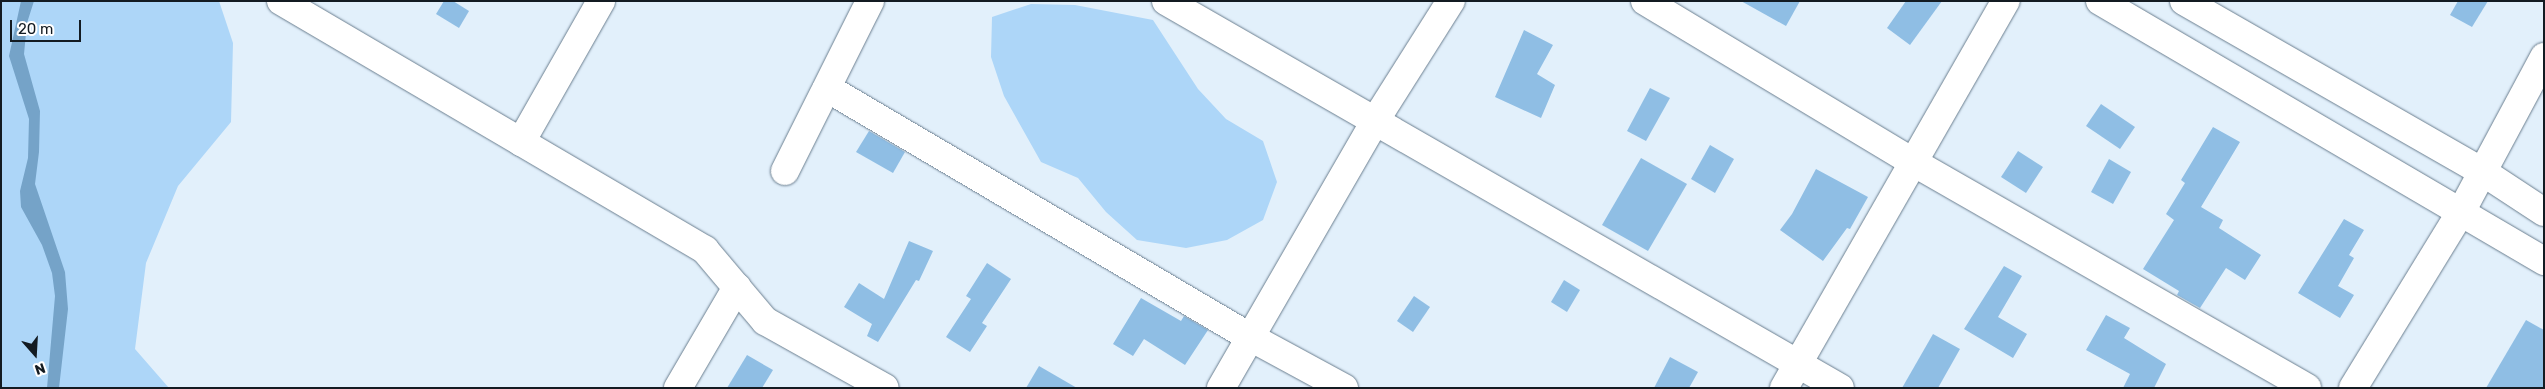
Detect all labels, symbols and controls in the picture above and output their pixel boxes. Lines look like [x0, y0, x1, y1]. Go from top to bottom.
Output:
scale bar [12, 10, 84, 42]
text: 20 m [18, 20, 53, 38]
north arrow [10, 329, 60, 379]
text: N [33, 359, 48, 378]

